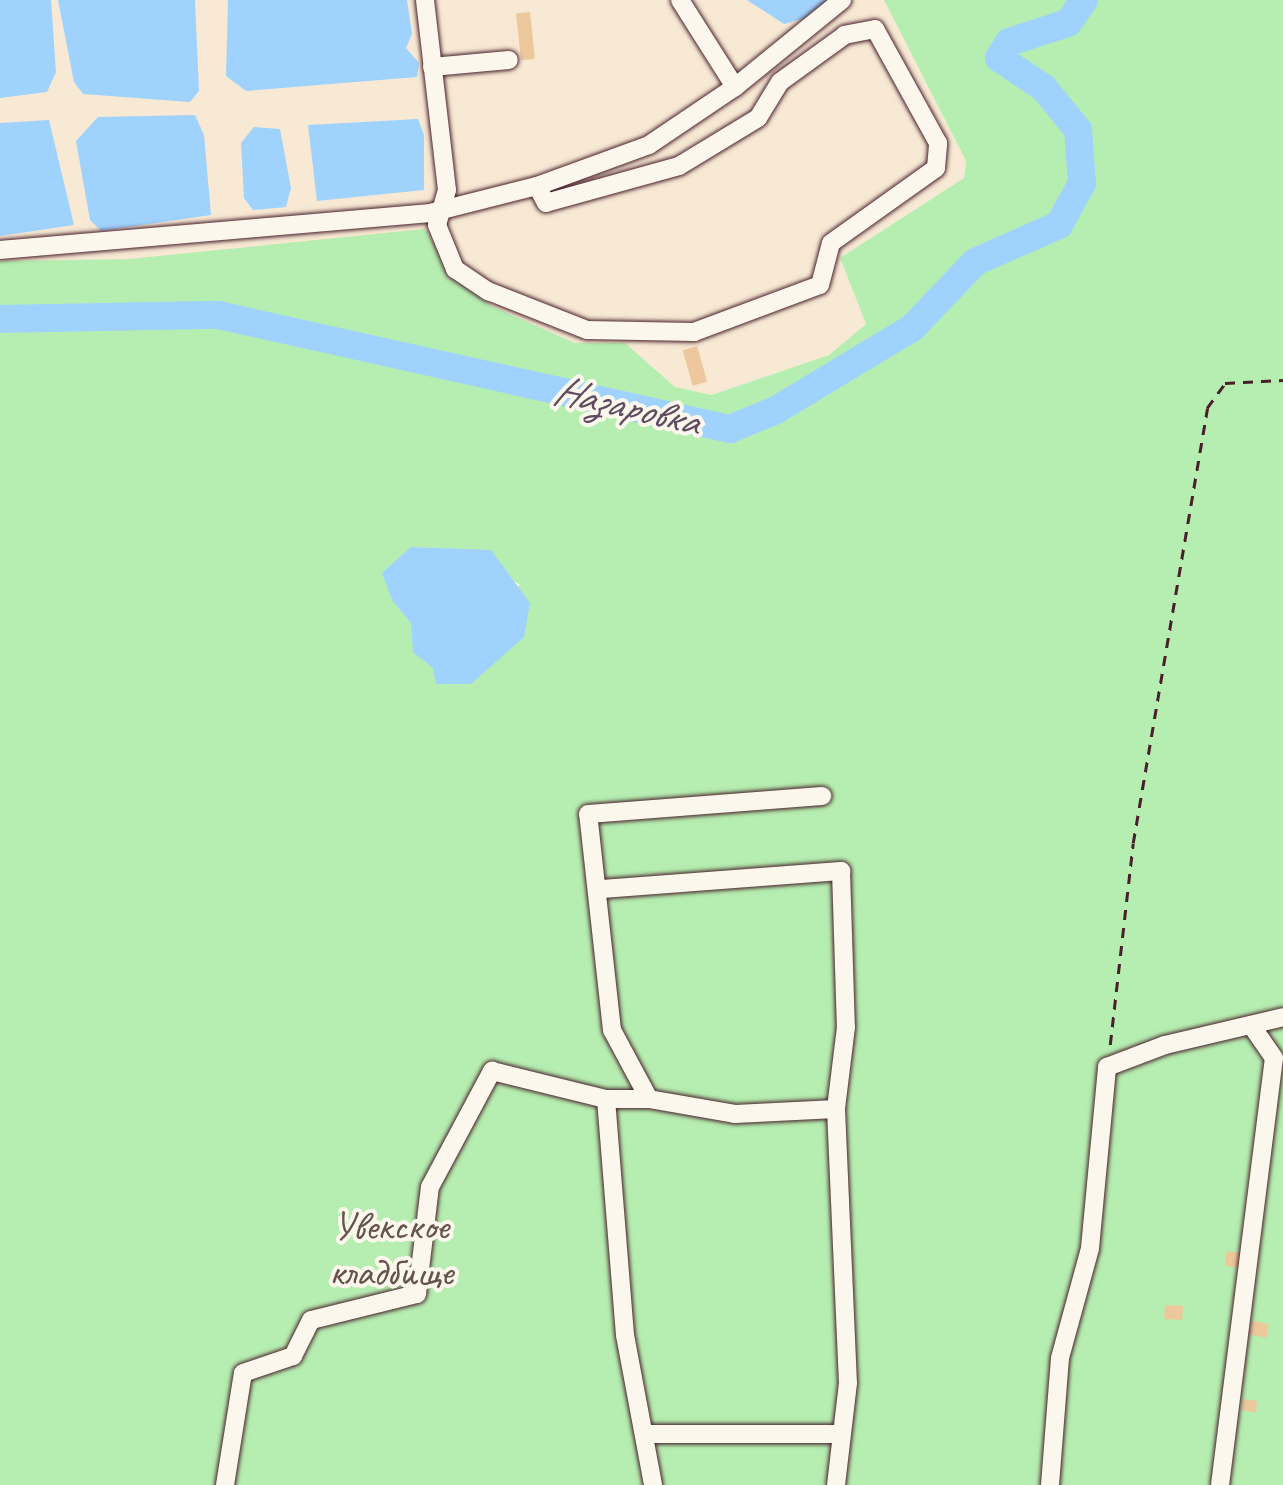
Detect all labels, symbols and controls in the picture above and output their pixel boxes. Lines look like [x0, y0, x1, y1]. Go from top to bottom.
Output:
water label: Назаровка [548, 365, 704, 447]
park label: Увекское кладбище [329, 1202, 453, 1296]

